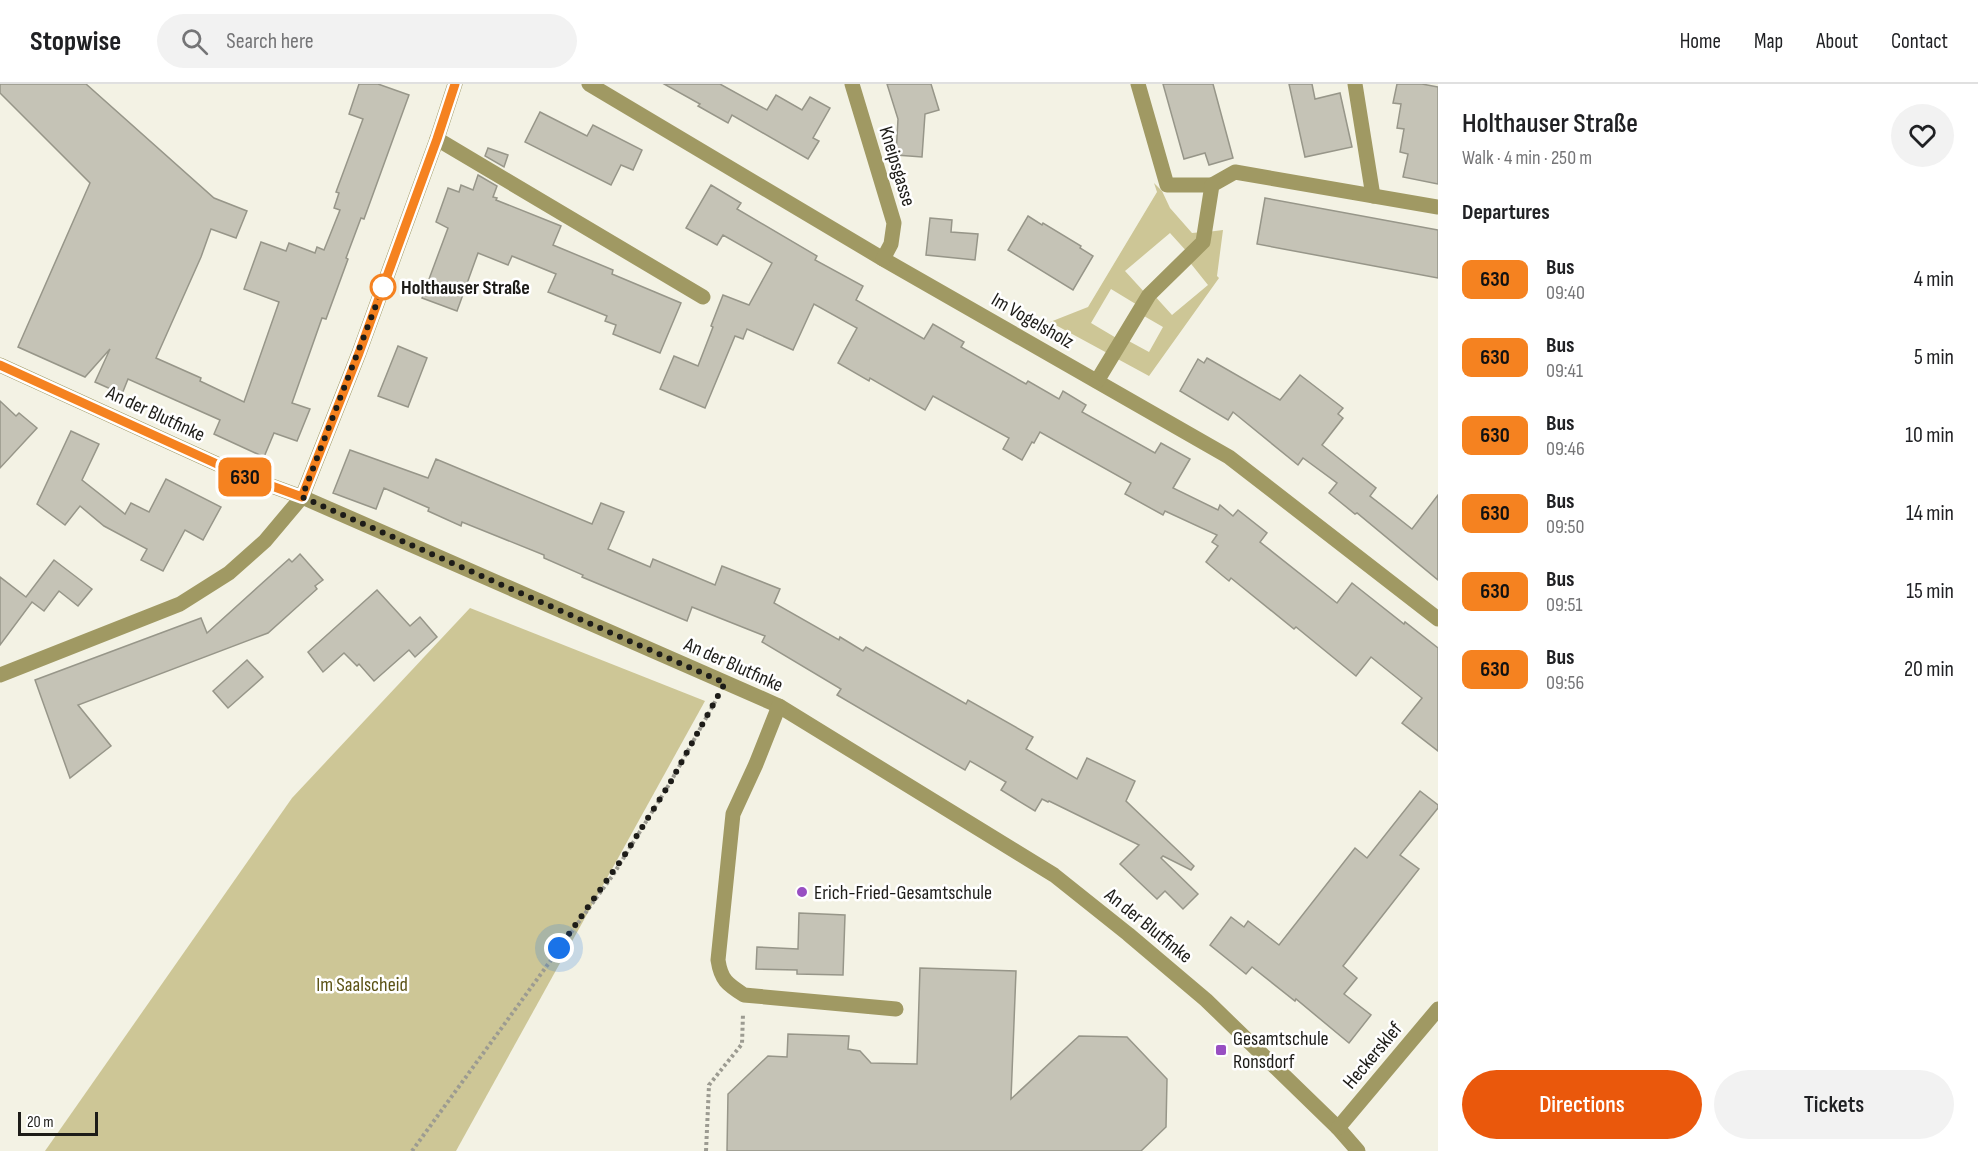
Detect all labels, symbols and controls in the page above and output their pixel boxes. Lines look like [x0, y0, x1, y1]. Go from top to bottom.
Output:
search box [157, 14, 577, 68]
text: Stopwise [30, 25, 121, 58]
icon: search [178, 25, 211, 58]
text: Search here [226, 28, 314, 55]
text: Home [1680, 29, 1721, 54]
text: Map [1754, 29, 1783, 54]
text: About [1816, 29, 1858, 54]
text: Contact [1891, 29, 1948, 54]
button: heart [1891, 104, 1954, 167]
text: Holthauser Straße [1462, 107, 1638, 140]
street label: Kneipsgasse [874, 123, 921, 209]
text: Walk · 4 min · 250 m [1462, 146, 1592, 170]
text: Departures [1462, 199, 1550, 226]
text: Bus [1546, 254, 1575, 281]
text: 4 min [1914, 266, 1954, 293]
text: 630 [1480, 267, 1510, 292]
marker: Holthauser Straße [370, 274, 396, 300]
place label: Holthauser Straße [401, 276, 530, 300]
text: 09:40 [1546, 281, 1585, 305]
street label: Im Vogelsholz [987, 288, 1078, 354]
text: Bus [1546, 332, 1575, 359]
text: 5 min [1914, 344, 1954, 371]
text: 630 [1480, 345, 1510, 370]
text: 09:41 [1546, 359, 1583, 383]
street label: An der Blutfinke [102, 380, 209, 447]
text: Bus [1546, 410, 1575, 437]
text: 10 min [1905, 422, 1954, 449]
text: 630 [1480, 423, 1510, 448]
text: 09:46 [1546, 437, 1585, 461]
line badge: 630 [210, 458, 280, 496]
text: 630 [230, 465, 260, 490]
text: Bus [1546, 488, 1575, 515]
text: 14 min [1906, 500, 1954, 527]
text: 630 [1480, 501, 1510, 526]
text: 09:50 [1546, 515, 1585, 539]
text: Bus [1546, 566, 1575, 593]
text: 15 min [1906, 578, 1954, 605]
text: 630 [1480, 579, 1510, 604]
text: 09:51 [1546, 593, 1583, 617]
street label: An der Blutfinke [679, 632, 787, 697]
text: Bus [1546, 644, 1575, 671]
text: 20 min [1904, 656, 1954, 683]
text: 630 [1480, 657, 1510, 682]
text: 09:56 [1546, 671, 1584, 695]
place label: Erich-Fried-Gesamtschule [814, 881, 992, 905]
street label: An der Blutfinke [1099, 883, 1197, 968]
marker: Erich-Fried-Gesamtschule [795, 885, 809, 899]
your location [544, 933, 574, 963]
park label: Im Saalscheid [316, 973, 408, 997]
street label: Heckersklef [1338, 1017, 1408, 1094]
place label: Gesamtschule Ronsdorf [1233, 1027, 1329, 1074]
marker: Gesamtschule Ronsdorf [1214, 1043, 1228, 1057]
button: Directions [1462, 1070, 1702, 1139]
button: Tickets [1714, 1070, 1954, 1139]
scale bar [18, 1109, 98, 1136]
text: 20 m [27, 1113, 54, 1132]

